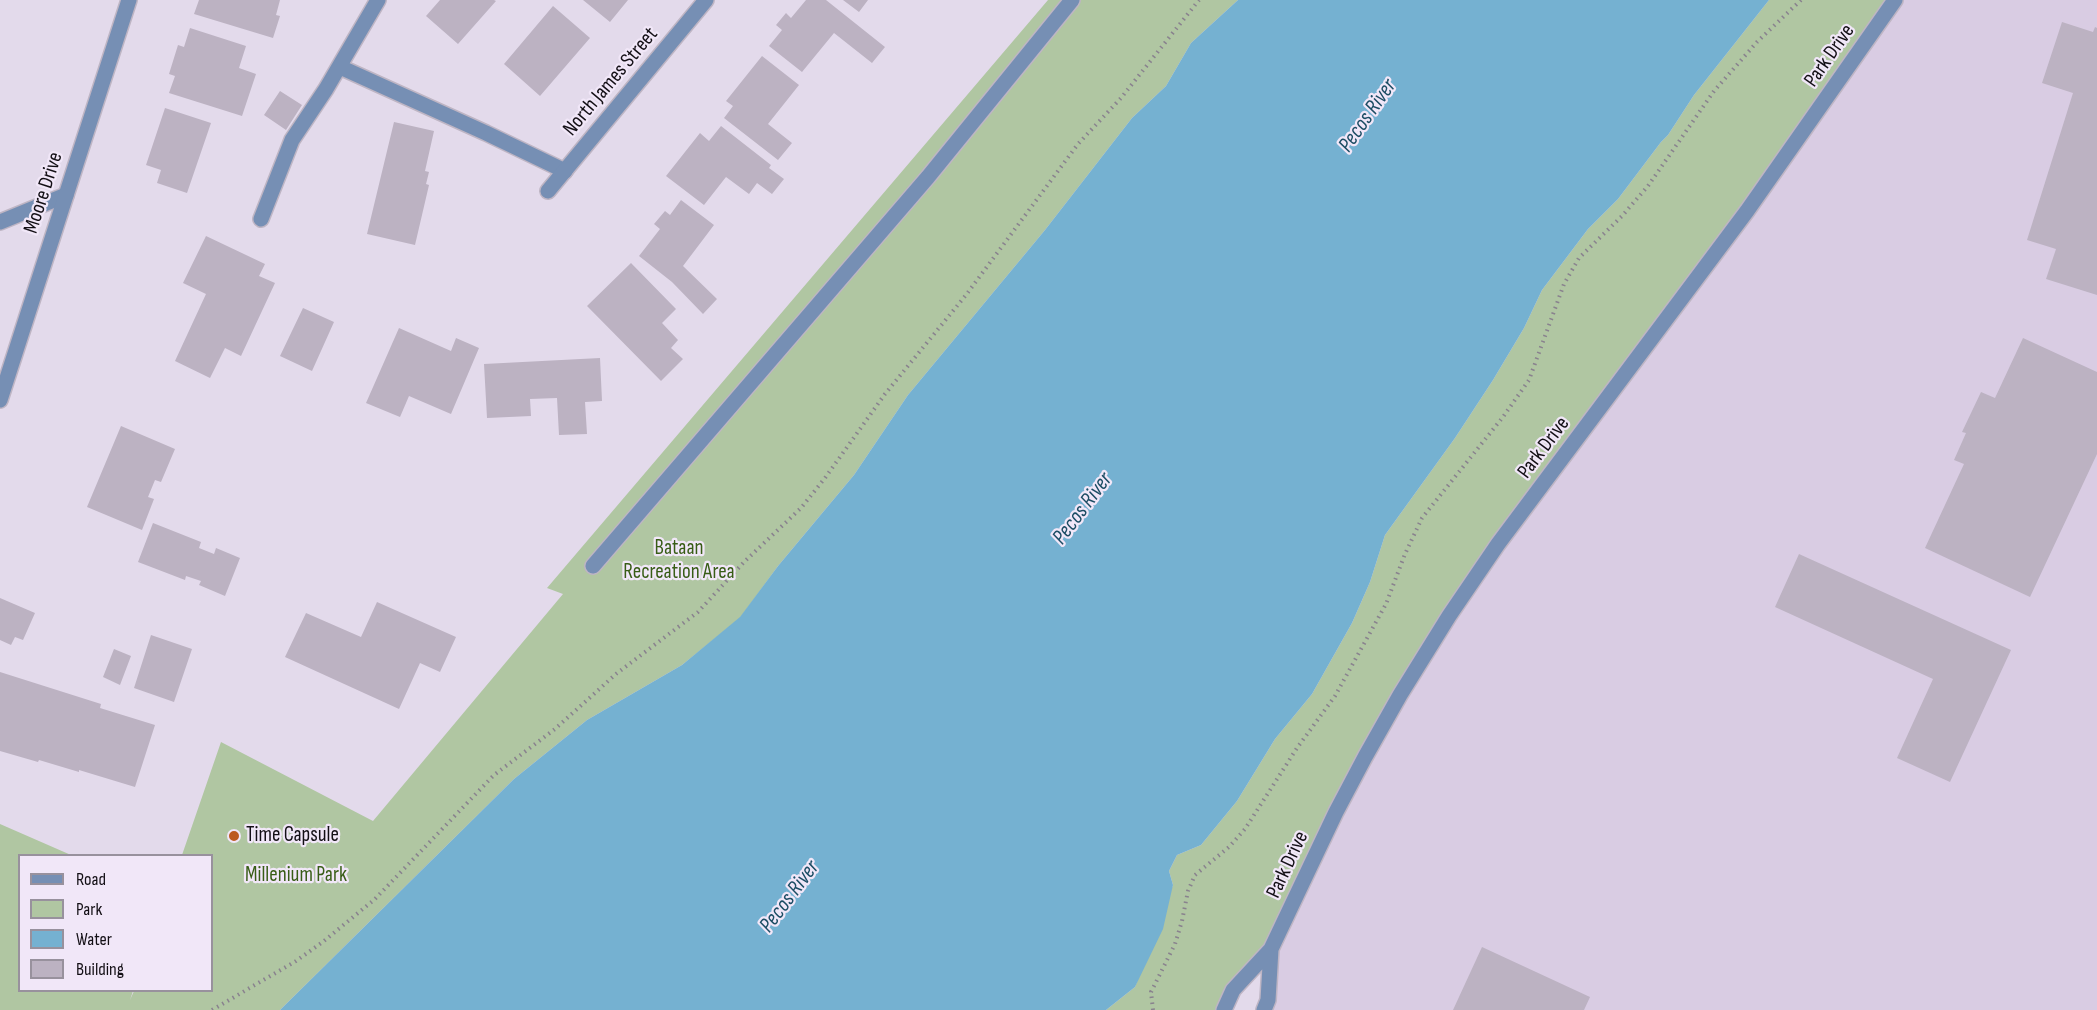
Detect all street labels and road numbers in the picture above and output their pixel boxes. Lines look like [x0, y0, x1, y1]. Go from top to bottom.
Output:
street label: Park Drive [1799, 20, 1861, 92]
street label: North James Street [558, 23, 664, 141]
street label: Moore Drive [19, 149, 69, 237]
street label: Park Drive [1513, 412, 1575, 484]
street label: Park Drive [1262, 828, 1314, 902]

